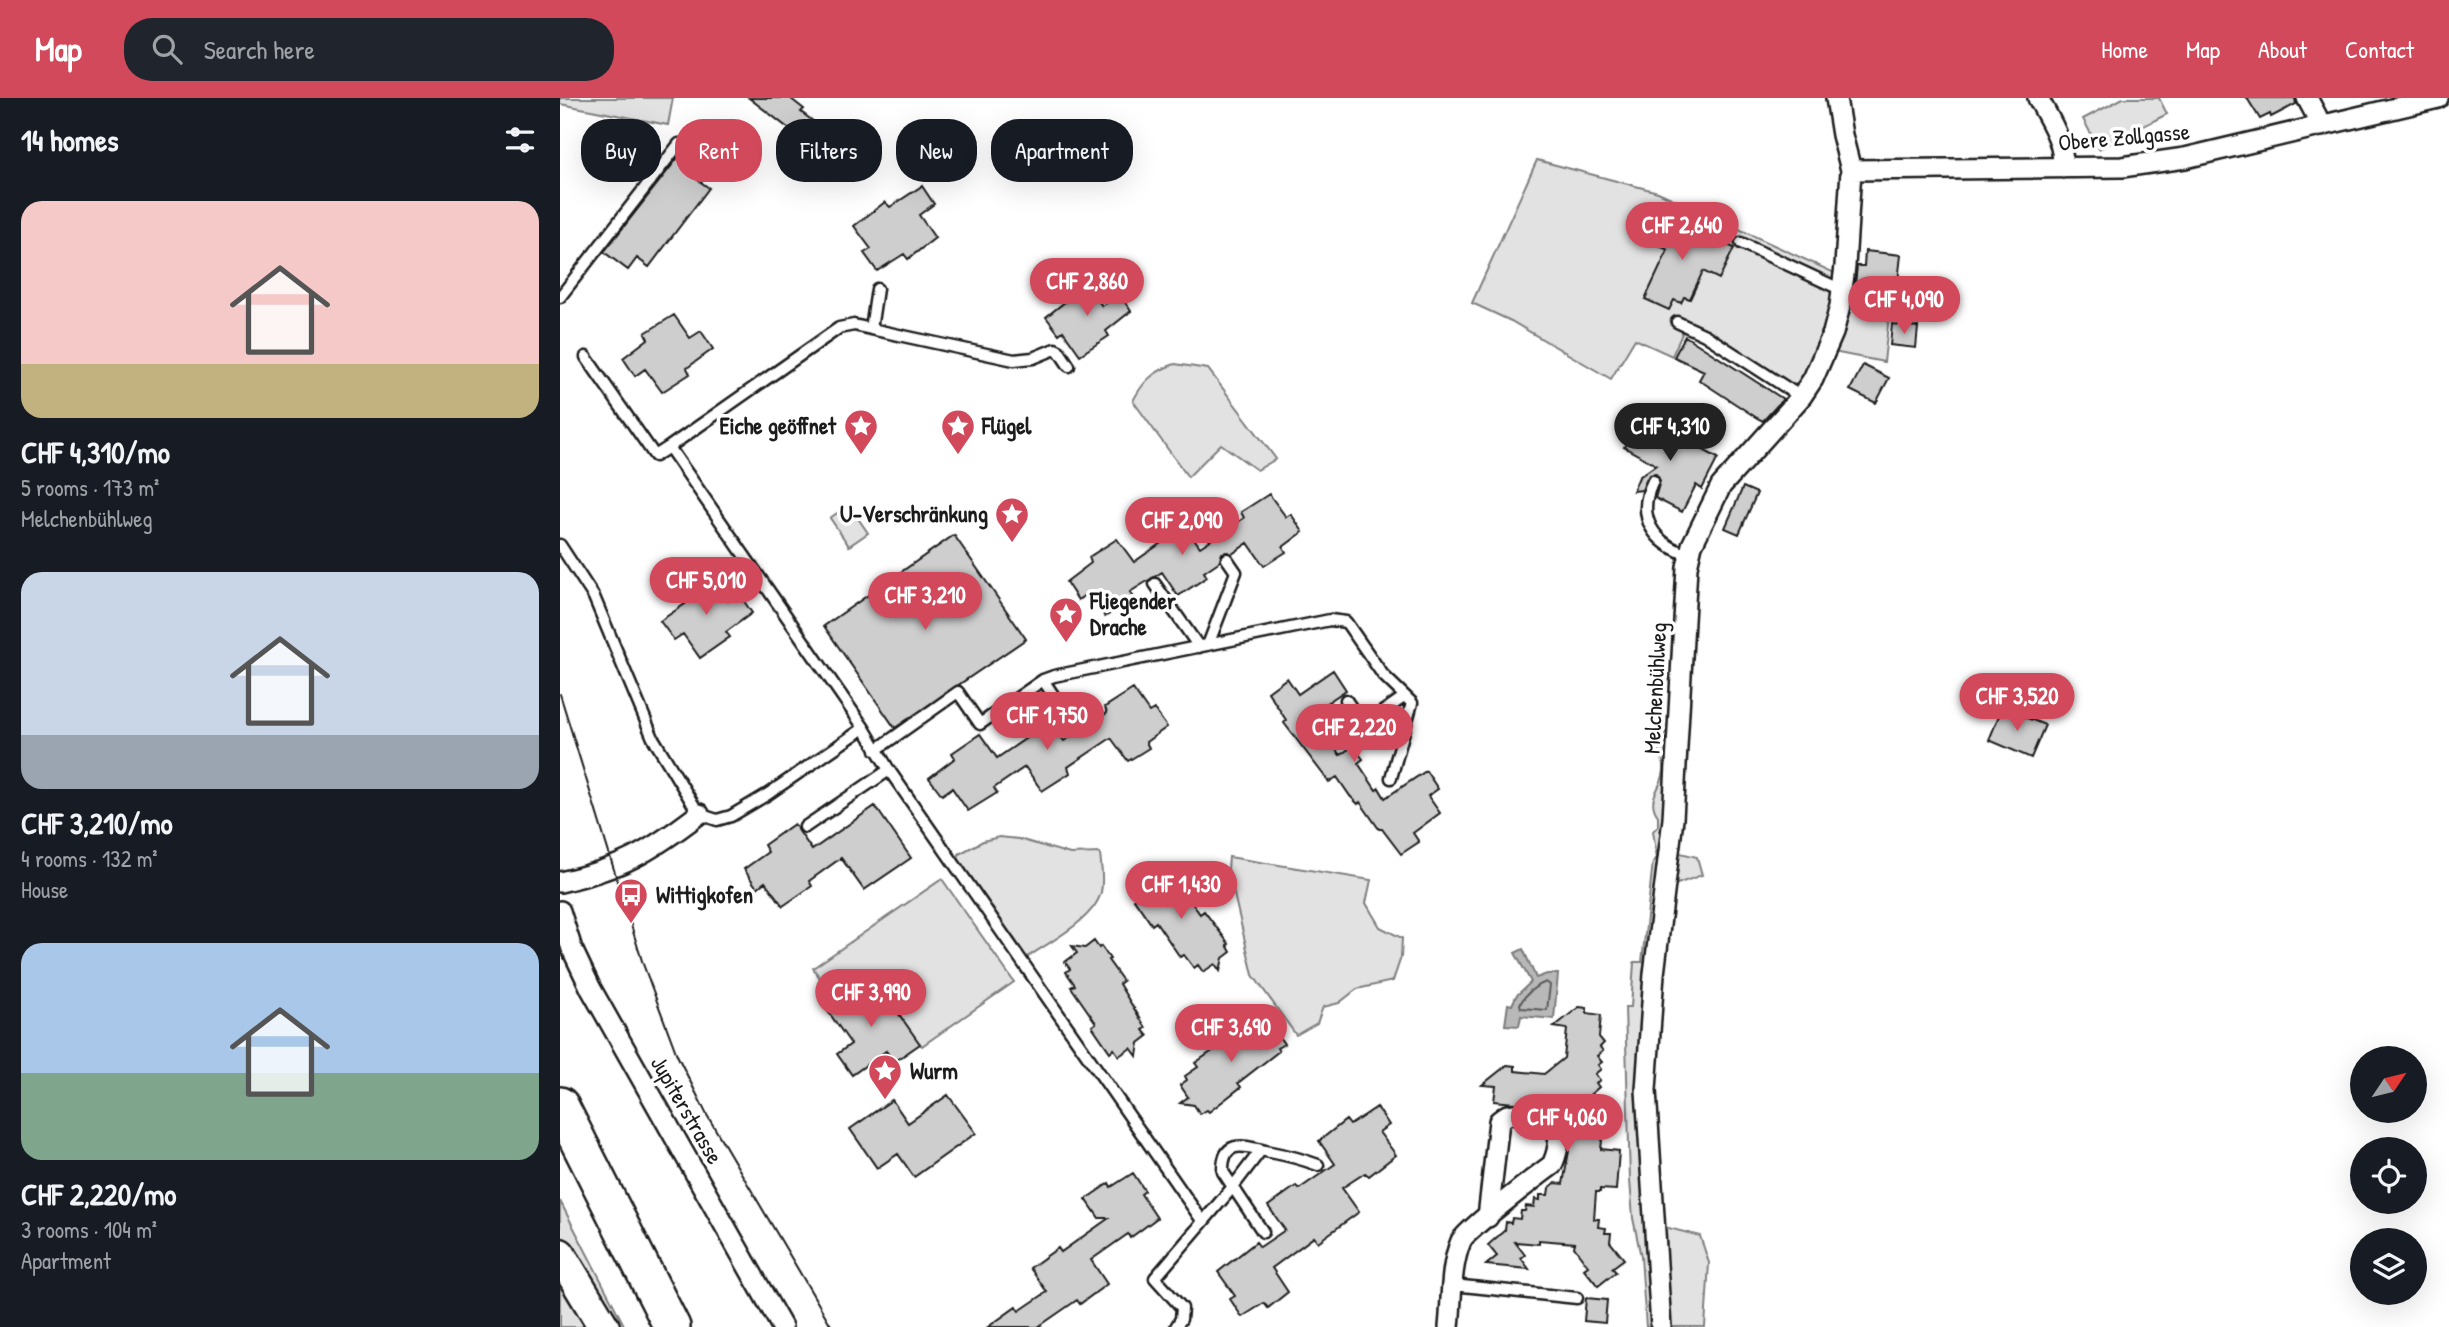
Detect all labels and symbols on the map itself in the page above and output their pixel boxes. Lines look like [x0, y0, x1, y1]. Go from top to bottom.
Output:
street label: Obere Zollgasse [2057, 115, 2191, 158]
pin: CHF 2,640 [1602, 202, 1762, 262]
pin: CHF 2,860 [1007, 258, 1167, 318]
pin: CHF 4,090 [1824, 276, 1984, 336]
pin: CHF 4,310 [1590, 404, 1750, 463]
place icon: Eiche geöffnet [842, 407, 880, 456]
place icon: Flügel [939, 407, 977, 456]
place label: Eiche geöffnet [719, 410, 837, 442]
place label: Flügel [981, 410, 1032, 442]
place icon: U-Verschränkung [993, 495, 1031, 544]
place label: U-Verschränkung [840, 498, 988, 530]
pin: CHF 2,090 [1102, 498, 1262, 557]
pin: CHF 5,010 [626, 558, 786, 617]
pin: CHF 3,210 [845, 573, 1005, 632]
place label: Fliegender Drache [1089, 585, 1176, 642]
place icon: Fliegender Drache [1047, 595, 1085, 644]
street label: Melchenbühlweg [1636, 621, 1673, 754]
pin: CHF 3,520 [1937, 674, 2097, 733]
pin: CHF 1,750 [967, 692, 1127, 752]
pin: CHF 2,220 [1274, 704, 1434, 764]
pin: CHF 1,430 [1101, 862, 1261, 921]
bus stop icon: Wittigkofen [612, 876, 650, 925]
place label: Wittigkofen [656, 879, 753, 911]
pin: CHF 3,990 [791, 970, 951, 1029]
pin: CHF 3,690 [1151, 1004, 1311, 1064]
north arrow [2350, 1046, 2427, 1124]
street label: Jupiterstrasse [644, 1050, 731, 1170]
place icon: Wurm [866, 1052, 904, 1101]
place label: Wurm [910, 1055, 958, 1086]
pin: CHF 4,060 [1487, 1094, 1647, 1154]

